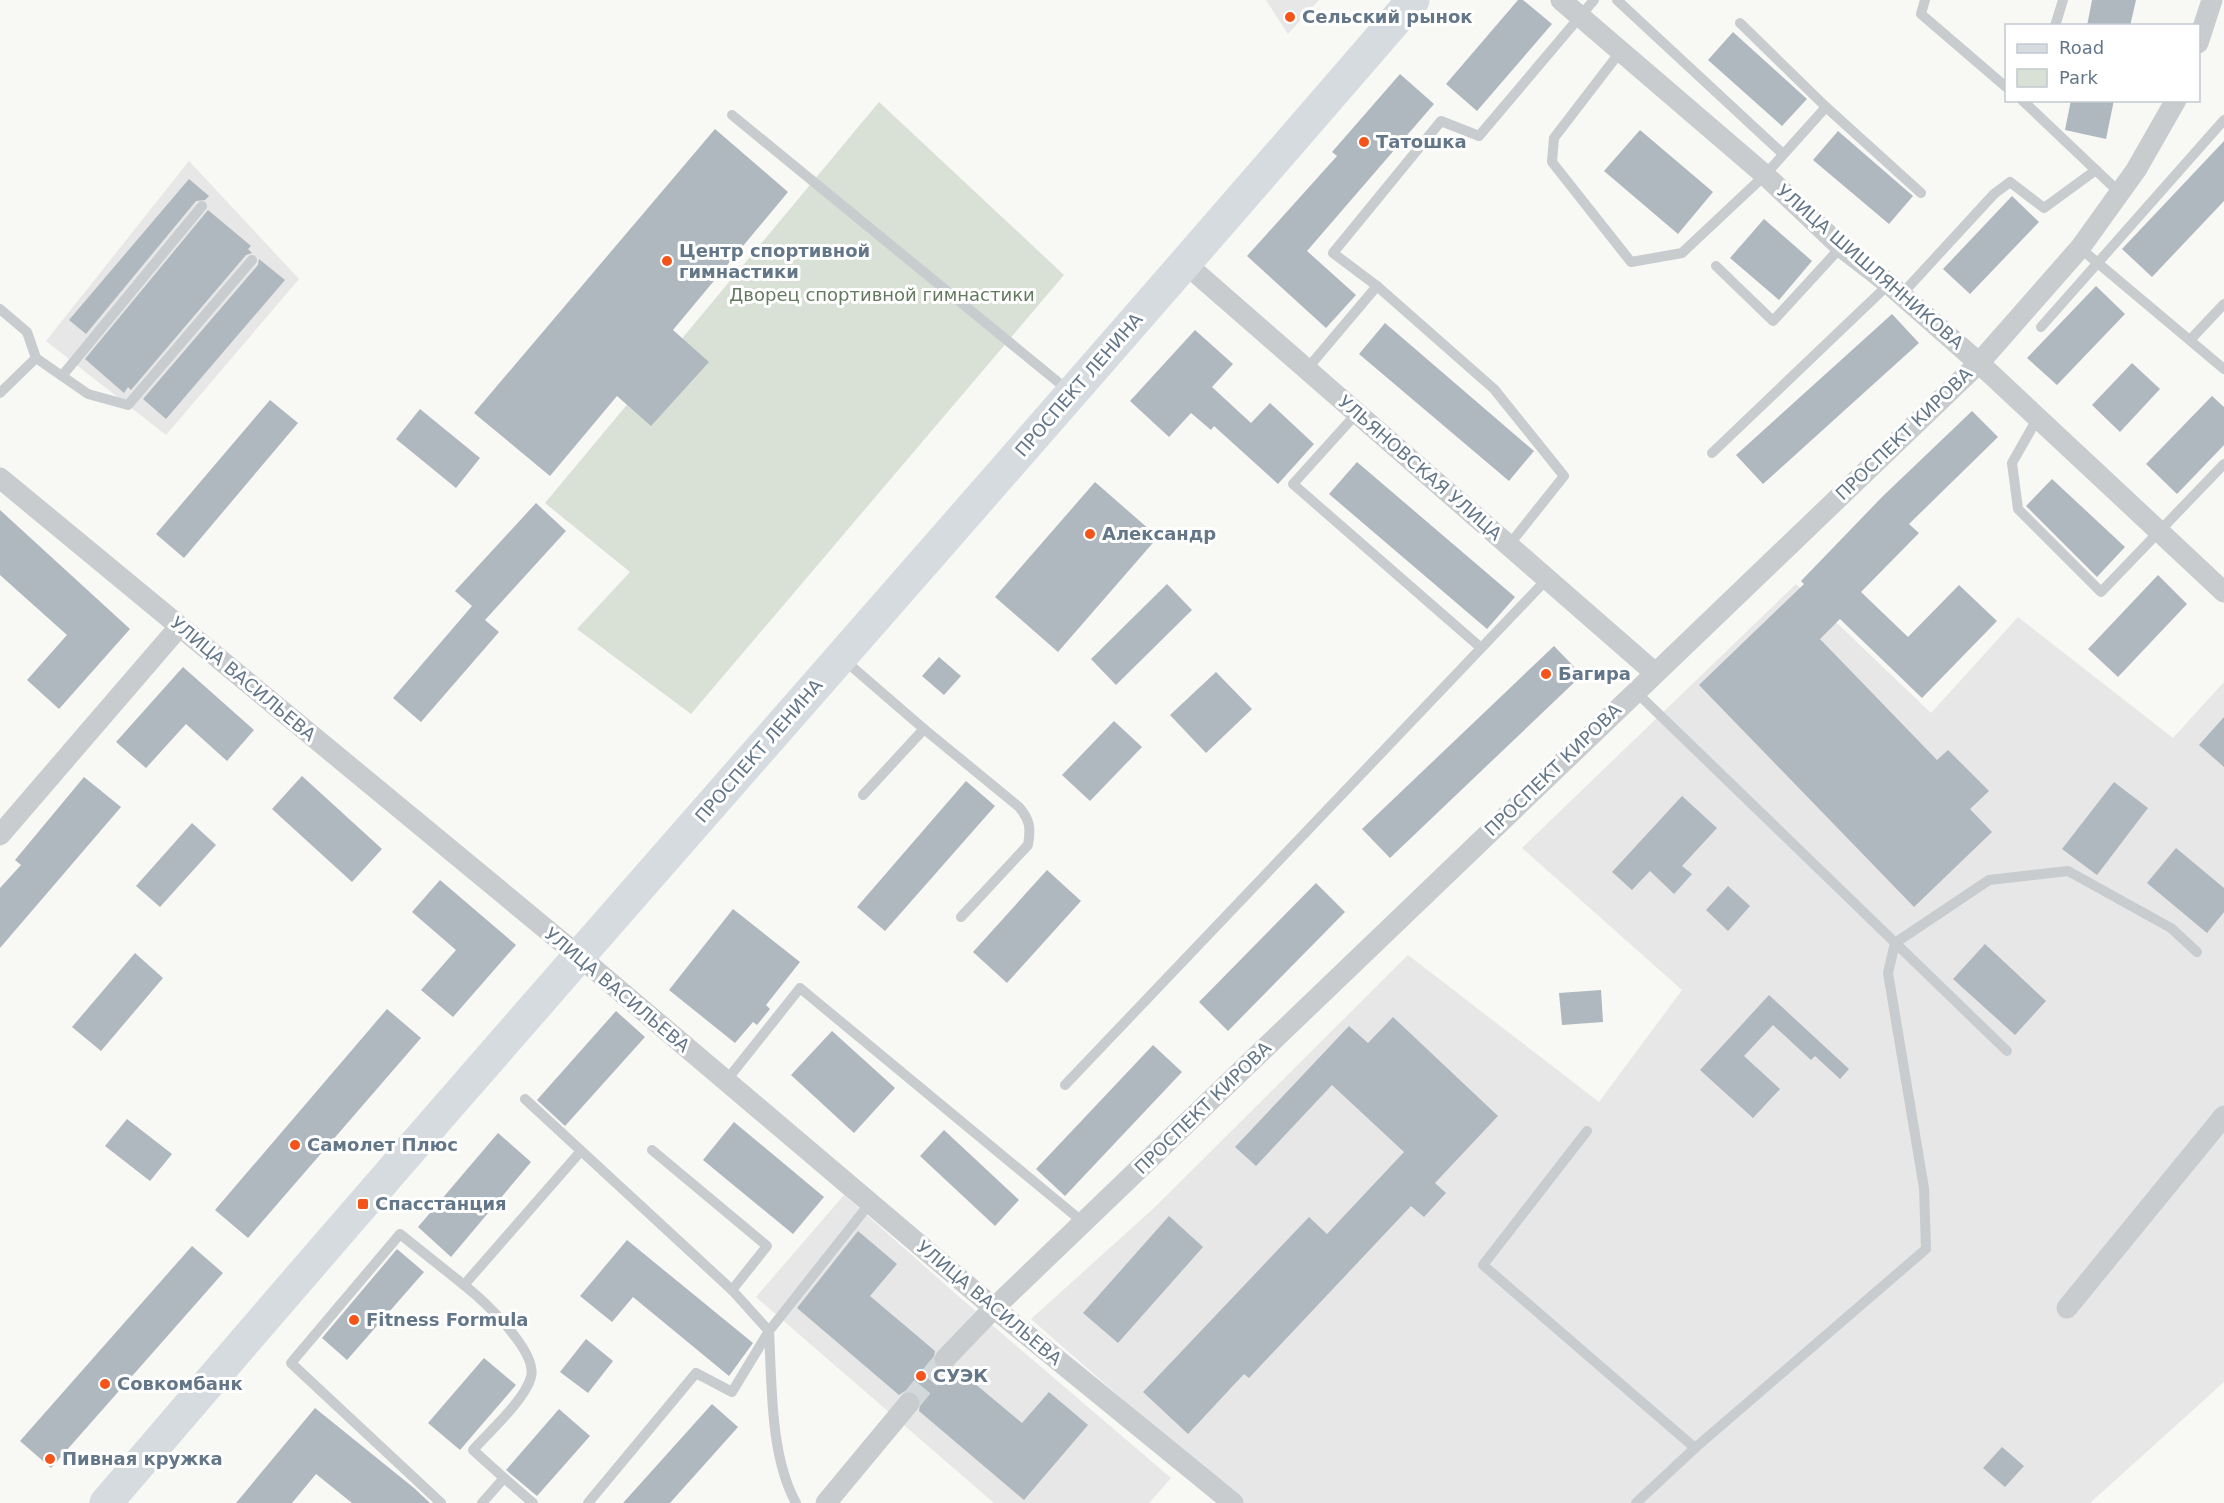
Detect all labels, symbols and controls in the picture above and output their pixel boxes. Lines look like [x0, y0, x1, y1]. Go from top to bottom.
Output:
place label: Сельский рынок [1302, 6, 1473, 27]
marker: Сельский рынок [1283, 10, 1297, 24]
legend [2005, 24, 2200, 102]
text: Road [2059, 37, 2104, 58]
text: Park [2059, 67, 2098, 88]
place label: Татошка [1376, 131, 1467, 152]
marker: Татошка [1357, 135, 1371, 149]
street label: УЛИЦА ШИШЛЯННИКОВА [1773, 180, 1968, 354]
place label: Центр спортивной гимнастики [679, 240, 870, 282]
marker: Центр спортивной гимнастики [660, 254, 674, 268]
park label: Дворец спортивной гимнастики [729, 284, 1035, 305]
street label: ПРОСПЕКТ ЛЕНИНА [1011, 308, 1147, 461]
street label: ПРОСПЕКТ КИРОВА [1831, 363, 1977, 504]
street label: УЛЬЯНОВСКАЯ УЛИЦА [1334, 391, 1507, 545]
place label: Александр [1102, 523, 1216, 544]
marker: Александр [1083, 527, 1097, 541]
street label: УЛИЦА ВАСИЛЬЕВА [167, 612, 321, 746]
place label: Багира [1558, 663, 1631, 684]
marker: Багира [1539, 667, 1553, 681]
street label: ПРОСПЕКТ ЛЕНИНА [691, 674, 827, 827]
street label: ПРОСПЕКТ КИРОВА [1480, 699, 1626, 840]
street label: УЛИЦА ВАСИЛЬЕВА [541, 923, 695, 1057]
street label: ПРОСПЕКТ КИРОВА [1130, 1037, 1276, 1178]
place label: Самолет Плюс [307, 1134, 458, 1155]
marker: Самолет Плюс [288, 1138, 302, 1152]
place label: Спасстанция [375, 1193, 507, 1214]
marker: Спасстанция [356, 1197, 370, 1211]
street label: УЛИЦА ВАСИЛЬЕВА [913, 1236, 1067, 1370]
place label: Fitness Formula [366, 1309, 528, 1330]
marker: Fitness Formula [347, 1313, 361, 1327]
place label: СУЭК [933, 1365, 988, 1386]
marker: СУЭК [914, 1369, 928, 1383]
place label: Совкомбанк [117, 1373, 243, 1394]
marker: Совкомбанк [98, 1377, 112, 1391]
place label: Пивная кружка [62, 1448, 223, 1469]
marker: Пивная кружка [43, 1452, 57, 1466]

